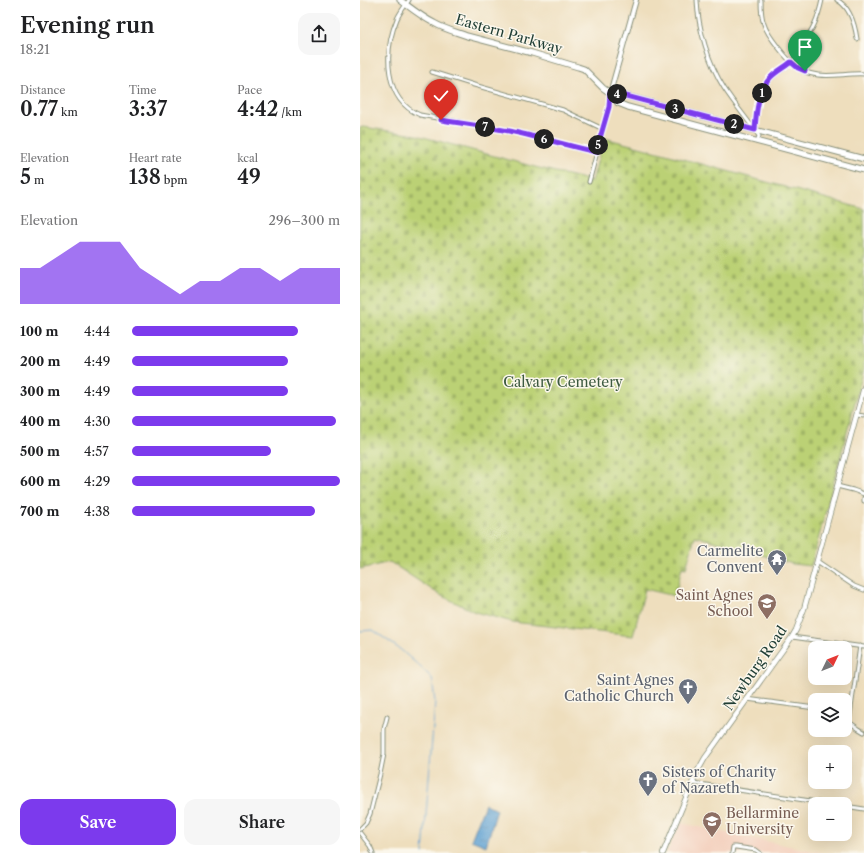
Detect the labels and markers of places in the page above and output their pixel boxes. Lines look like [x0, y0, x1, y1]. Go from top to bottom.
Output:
pin [788, 30, 822, 71]
pin [424, 79, 458, 120]
pin: 1 [752, 83, 772, 103]
pin: 4 [607, 84, 627, 104]
pin: 3 [665, 99, 685, 119]
pin: 2 [724, 114, 744, 134]
pin: 7 [475, 117, 495, 137]
pin: 6 [534, 129, 554, 149]
pin: 5 [588, 135, 608, 155]
place label: Carmelite Convent [697, 542, 763, 576]
temple icon: Carmelite Convent [766, 548, 788, 576]
place label: Saint Agnes School [676, 586, 753, 620]
school or university icon: Saint Agnes School [756, 592, 778, 620]
place label: Saint Agnes Catholic Church [564, 671, 674, 705]
church icon: Saint Agnes Catholic Church [677, 677, 699, 705]
place label: Sisters of Charity of Nazareth [662, 763, 776, 797]
church icon: Sisters of Charity of Nazareth [637, 769, 659, 797]
place label: Bellarmine University [726, 804, 799, 838]
school or university icon: Bellarmine University [701, 810, 723, 838]

